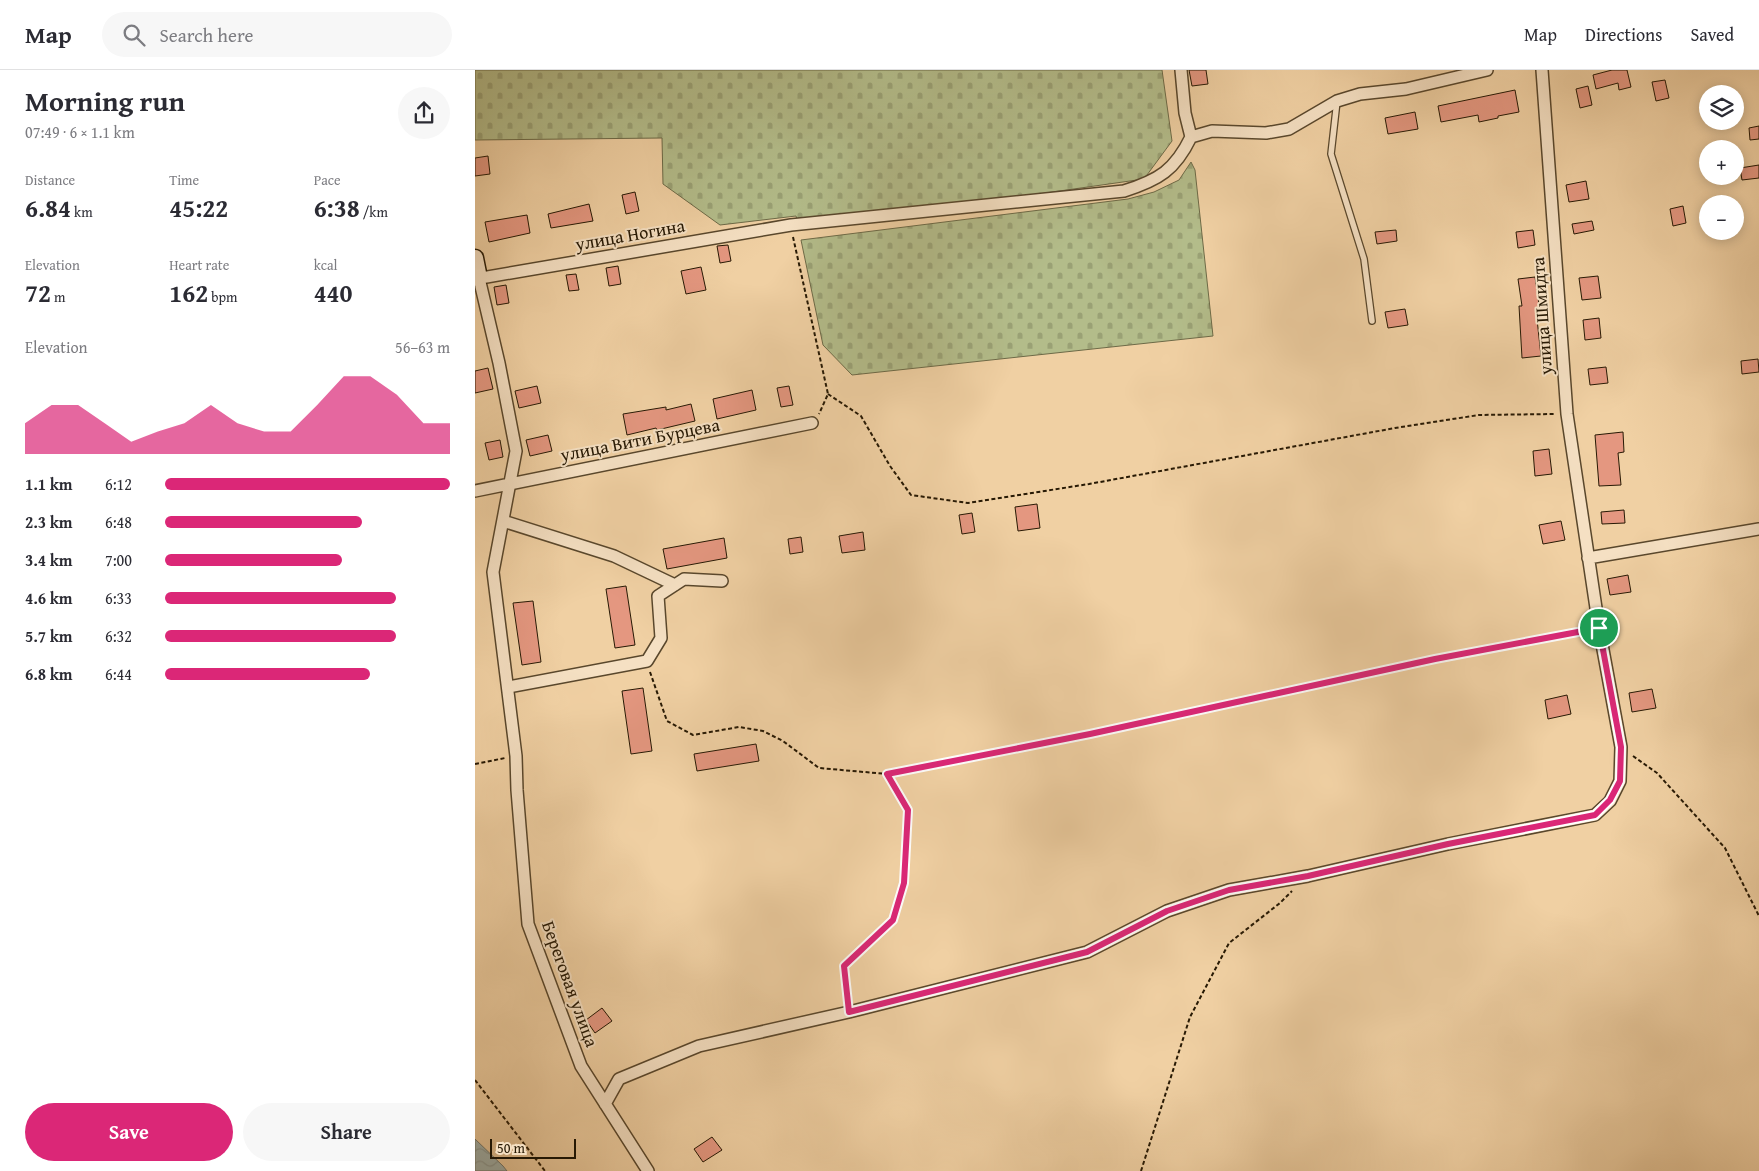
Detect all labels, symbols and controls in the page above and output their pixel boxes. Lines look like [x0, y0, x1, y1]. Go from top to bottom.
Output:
search box [102, 12, 452, 57]
text: Map [25, 17, 72, 52]
icon: search [120, 21, 148, 49]
text: Search here [160, 21, 253, 49]
text: Map [1524, 21, 1557, 48]
text: Directions [1585, 21, 1662, 48]
text: Saved [1690, 21, 1734, 48]
text: Morning run [25, 80, 185, 121]
map controls [1699, 85, 1744, 240]
button: layers [1699, 85, 1744, 130]
button: share [398, 87, 450, 139]
text: 07:49 · 6 × 1.1 km [25, 120, 135, 144]
button: + [1699, 140, 1744, 185]
text: Distance [25, 170, 75, 190]
text: Time [169, 170, 199, 190]
text: Pace [314, 170, 341, 190]
text: 6.84 [25, 190, 71, 226]
text: 45:22 [169, 190, 228, 226]
text: 6:38 [314, 190, 360, 226]
button: − [1699, 195, 1744, 240]
text: km [71, 202, 93, 222]
text: /km [360, 202, 388, 222]
street label: улица Ногина [572, 211, 687, 258]
text: Elevation [25, 255, 80, 275]
text: Heart rate [169, 255, 229, 275]
text: kcal [314, 255, 338, 275]
street label: улица Шмидта [1524, 256, 1559, 377]
text: 72 [25, 275, 51, 311]
text: 162 [169, 275, 208, 311]
text: 440 [314, 275, 353, 311]
text: m [51, 287, 65, 307]
text: bpm [208, 287, 238, 307]
text: Elevation [25, 335, 88, 359]
text: 56–63 m [395, 335, 450, 359]
street label: улица Вити Бурцева [557, 411, 722, 468]
text: 1.1 km [25, 472, 72, 496]
text: 6:12 [105, 472, 132, 496]
text: 2.3 km [25, 510, 72, 534]
text: 6:48 [105, 510, 132, 534]
text: 3.4 km [25, 548, 72, 572]
text: 7:00 [105, 548, 132, 572]
text: 4.6 km [25, 586, 72, 610]
text: 6:33 [105, 586, 132, 610]
pin [1578, 607, 1620, 649]
icon: arrive [1585, 614, 1613, 642]
text: 5.7 km [25, 624, 72, 648]
text: 6:32 [105, 624, 132, 648]
text: 6.8 km [25, 662, 72, 686]
text: 6:44 [105, 662, 132, 686]
street label: Береговая улица [535, 917, 606, 1051]
button: Save [25, 1103, 233, 1161]
button: Share [243, 1103, 450, 1161]
scale bar [490, 1136, 576, 1159]
text: 50 m [497, 1138, 525, 1158]

